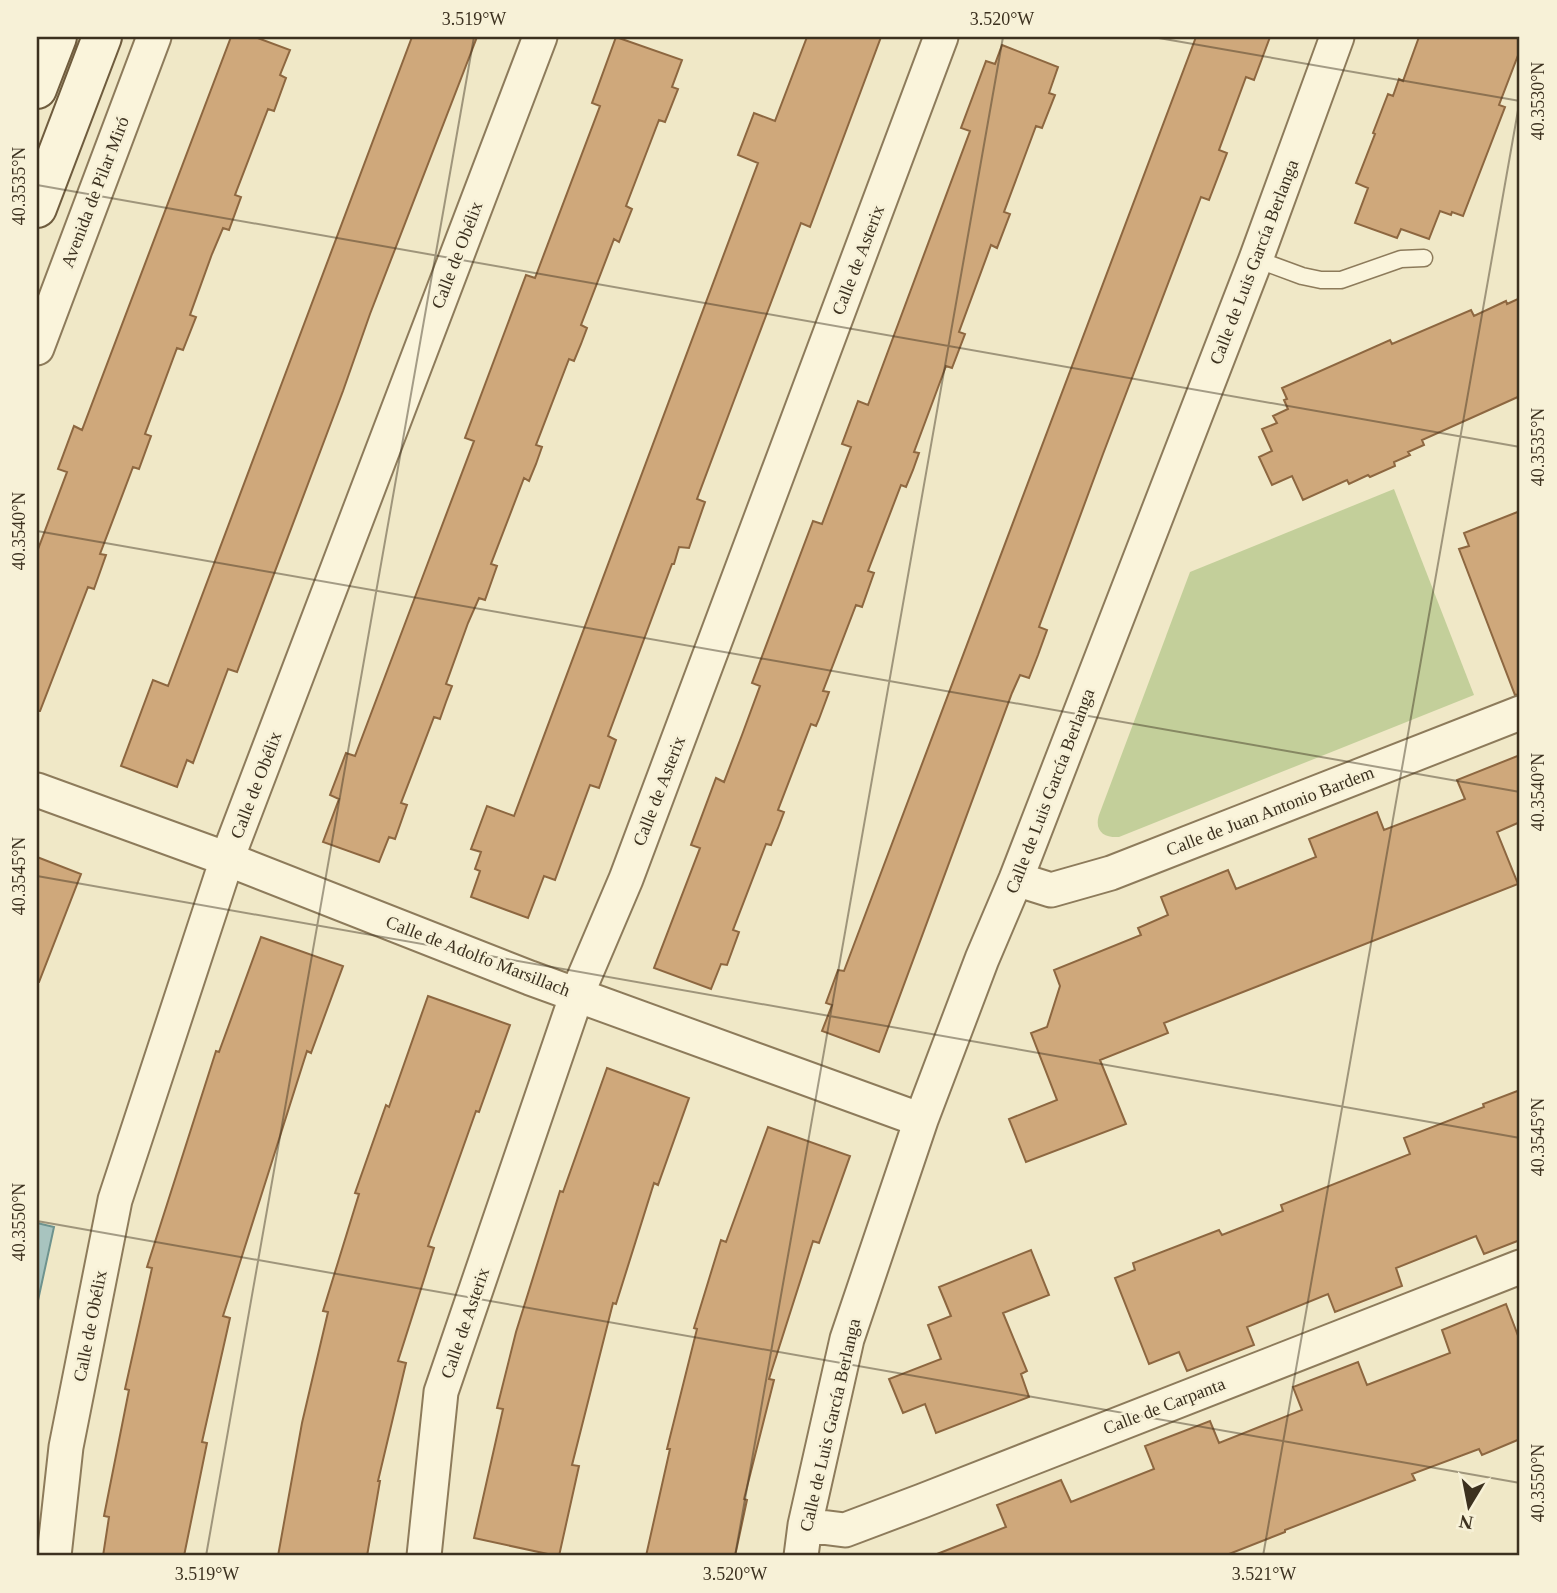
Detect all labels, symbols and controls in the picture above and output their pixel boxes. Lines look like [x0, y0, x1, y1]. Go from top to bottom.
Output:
text: 3.519°W [442, 9, 506, 29]
text: 3.520°W [970, 9, 1034, 29]
text: 40.3530°N [1528, 62, 1548, 140]
street label: Avenida de Pilar Miró [57, 114, 133, 270]
text: 40.3535°N [9, 147, 29, 225]
street label: Calle de Luis García Berlanga [1206, 157, 1302, 367]
street label: Calle de Obélix [427, 199, 487, 311]
street label: Calle de Asterix [828, 202, 888, 318]
text: 40.3535°N [1528, 408, 1548, 486]
text: 40.3540°N [9, 492, 29, 570]
street label: Calle de Luis García Berlanga [1002, 686, 1098, 896]
street label: Calle de Obélix [226, 729, 286, 841]
street label: Calle de Asterix [629, 733, 689, 849]
text: 40.3540°N [1528, 753, 1548, 831]
street label: Calle de Juan Antonio Bardem [1163, 762, 1377, 860]
text: 40.3545°N [9, 837, 29, 915]
street label: Calle de Adolfo Marsillach [383, 912, 573, 1000]
text: 40.3545°N [1528, 1098, 1548, 1176]
text: 40.3550°N [9, 1183, 29, 1261]
street label: Calle de Asterix [437, 1265, 493, 1381]
street label: Calle de Obélix [69, 1269, 111, 1383]
street label: Calle de Luis García Berlanga [796, 1317, 864, 1533]
street label: Calle de Carpanta [1100, 1374, 1228, 1438]
text: 40.3550°N [1528, 1444, 1548, 1522]
north arrow [1434, 1470, 1504, 1540]
text: N [1457, 1511, 1475, 1534]
text: 3.519°W [175, 1564, 239, 1584]
text: 3.520°W [703, 1564, 767, 1584]
text: 3.521°W [1232, 1564, 1296, 1584]

